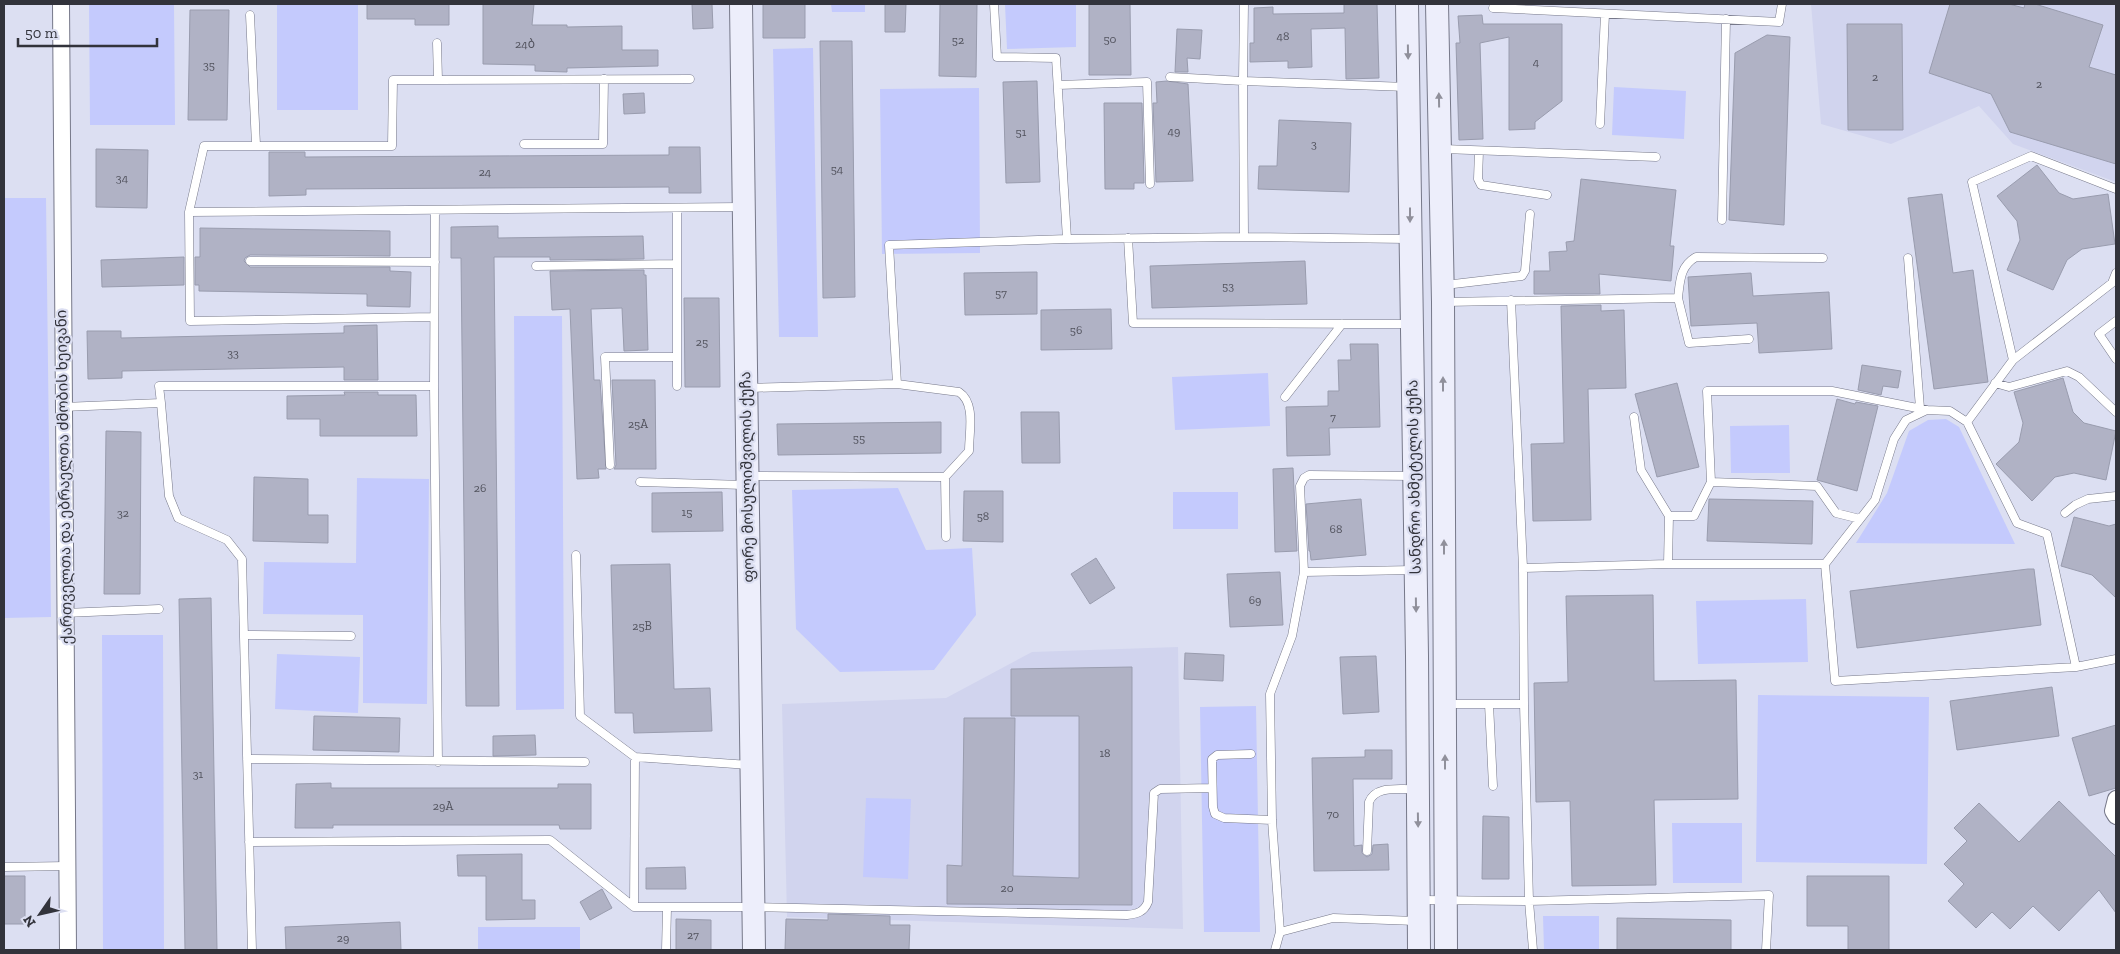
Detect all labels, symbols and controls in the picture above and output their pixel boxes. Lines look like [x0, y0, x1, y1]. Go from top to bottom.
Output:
scale bar [18, 15, 156, 47]
text: 50 m [25, 24, 58, 42]
house number: 48 [1277, 29, 1289, 43]
house number: 50 [1103, 32, 1117, 46]
house number: 52 [952, 33, 964, 47]
house number: 24ბ [515, 37, 535, 51]
one-way arrow [1404, 45, 1412, 61]
house number: 4 [1533, 55, 1540, 69]
house number: 35 [203, 58, 215, 72]
house number: 2 [1872, 70, 1878, 84]
house number: 2 [2036, 77, 2042, 91]
one-way arrow [1435, 92, 1443, 108]
house number: 49 [1168, 124, 1180, 138]
house number: 51 [1016, 125, 1027, 139]
house number: 3 [1311, 137, 1317, 151]
house number: 54 [831, 162, 844, 176]
house number: 24 [479, 165, 492, 179]
house number: 34 [116, 171, 129, 185]
one-way arrow [1406, 207, 1414, 223]
house number: 53 [1222, 279, 1234, 293]
house number: 57 [995, 286, 1007, 300]
street label: ქართველთა და ებრაელთა ძმობის ხეივანი [52, 310, 76, 644]
house number: 56 [1070, 323, 1082, 337]
house number: 25 [696, 335, 708, 349]
house number: 33 [227, 346, 239, 360]
street label: ფორე მოსულიშვილის ქუჩა [736, 371, 758, 583]
one-way arrow [1439, 376, 1447, 392]
street label: სანდრო ახმეტელის ქუჩა [1403, 379, 1425, 575]
house number: 7 [1330, 410, 1336, 424]
house number: 25A [628, 417, 648, 431]
house number: 55 [853, 431, 865, 445]
house number: 26 [474, 481, 486, 495]
house number: 15 [682, 505, 692, 519]
house number: 32 [117, 506, 129, 520]
house number: 58 [977, 509, 989, 523]
house number: 68 [1330, 522, 1342, 536]
one-way arrow [1440, 538, 1448, 554]
house number: 69 [1249, 593, 1261, 607]
one-way arrow [1412, 597, 1420, 613]
house number: 25B [632, 619, 652, 633]
house number: 18 [1099, 746, 1111, 760]
one-way arrow [1441, 753, 1449, 769]
house number: 31 [193, 767, 204, 781]
house number: 29A [433, 799, 453, 813]
house number: 70 [1327, 807, 1339, 821]
one-way arrow [1414, 812, 1422, 828]
house number: 20 [1000, 881, 1014, 895]
north arrow [15, 889, 65, 939]
text: N [19, 912, 40, 930]
house number: 27 [687, 928, 699, 942]
house number: 29 [337, 931, 349, 945]

